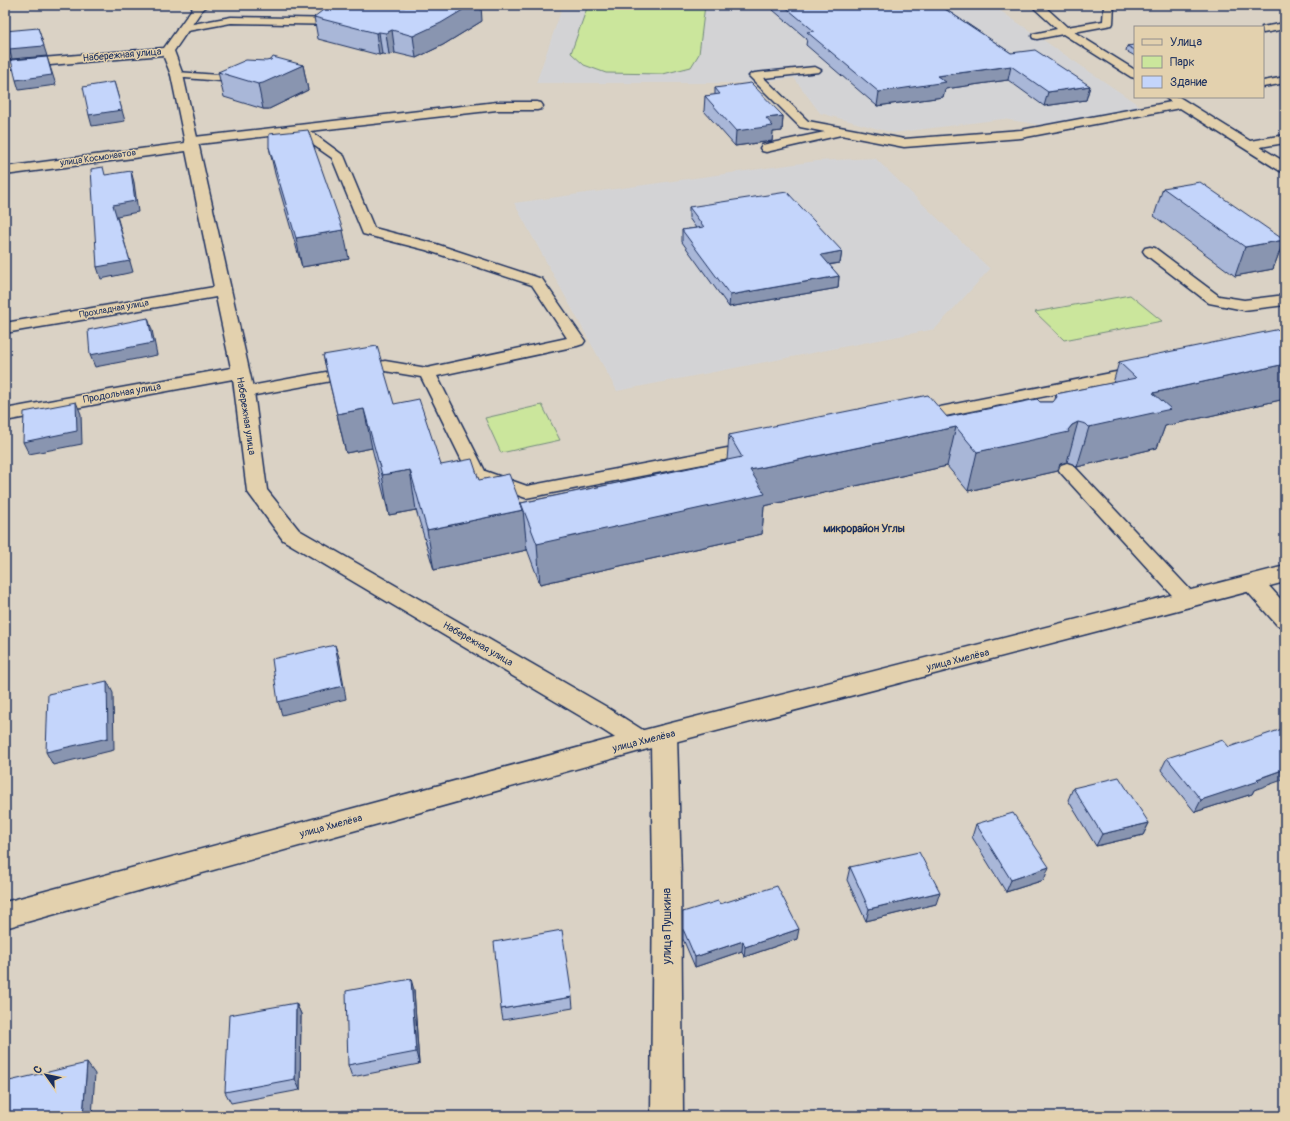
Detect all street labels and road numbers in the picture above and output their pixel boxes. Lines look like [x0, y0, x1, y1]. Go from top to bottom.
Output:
street label: Набережная улица [82, 46, 162, 64]
street label: улица Космонавтов [58, 147, 137, 169]
street label: Прохладная улица [78, 297, 150, 321]
street label: Набережная улица [234, 376, 258, 456]
street label: Продольная улица [82, 380, 162, 406]
street label: Набережная улица [441, 619, 515, 669]
street label: улица Хмелёва [924, 646, 991, 674]
street label: улица Хмелёва [610, 727, 677, 755]
street label: улица Хмелёва [297, 812, 364, 840]
street label: улица Пушкина [660, 887, 675, 965]

